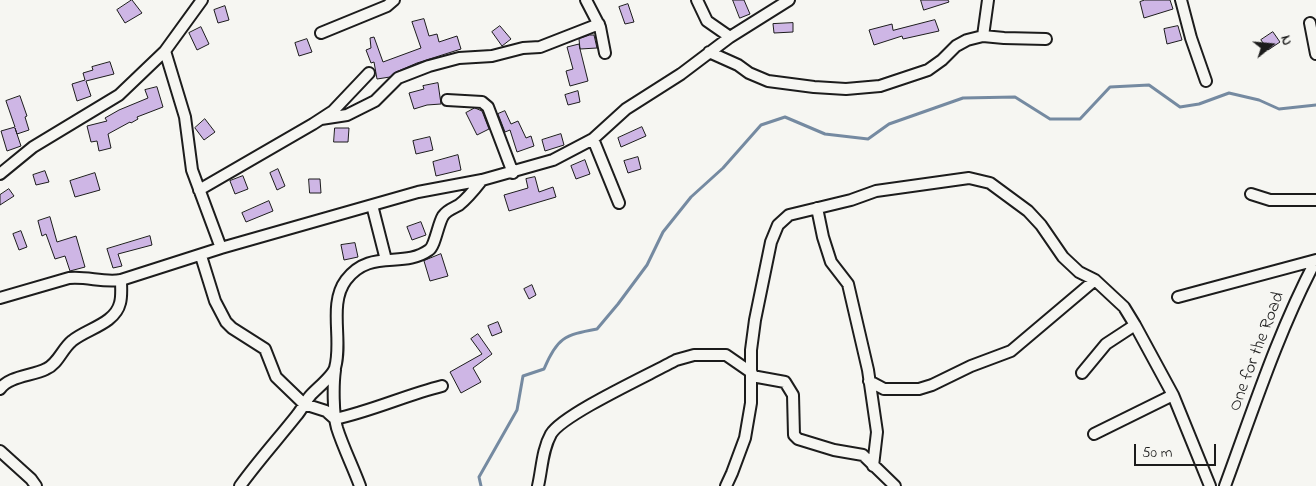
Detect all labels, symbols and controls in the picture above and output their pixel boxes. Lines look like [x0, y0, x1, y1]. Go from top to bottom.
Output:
north arrow [1246, 20, 1296, 70]
text: N [1274, 33, 1297, 48]
street label: One for the Road [1225, 289, 1291, 415]
scale bar [1136, 434, 1218, 466]
text: 50 m [1142, 442, 1172, 464]

